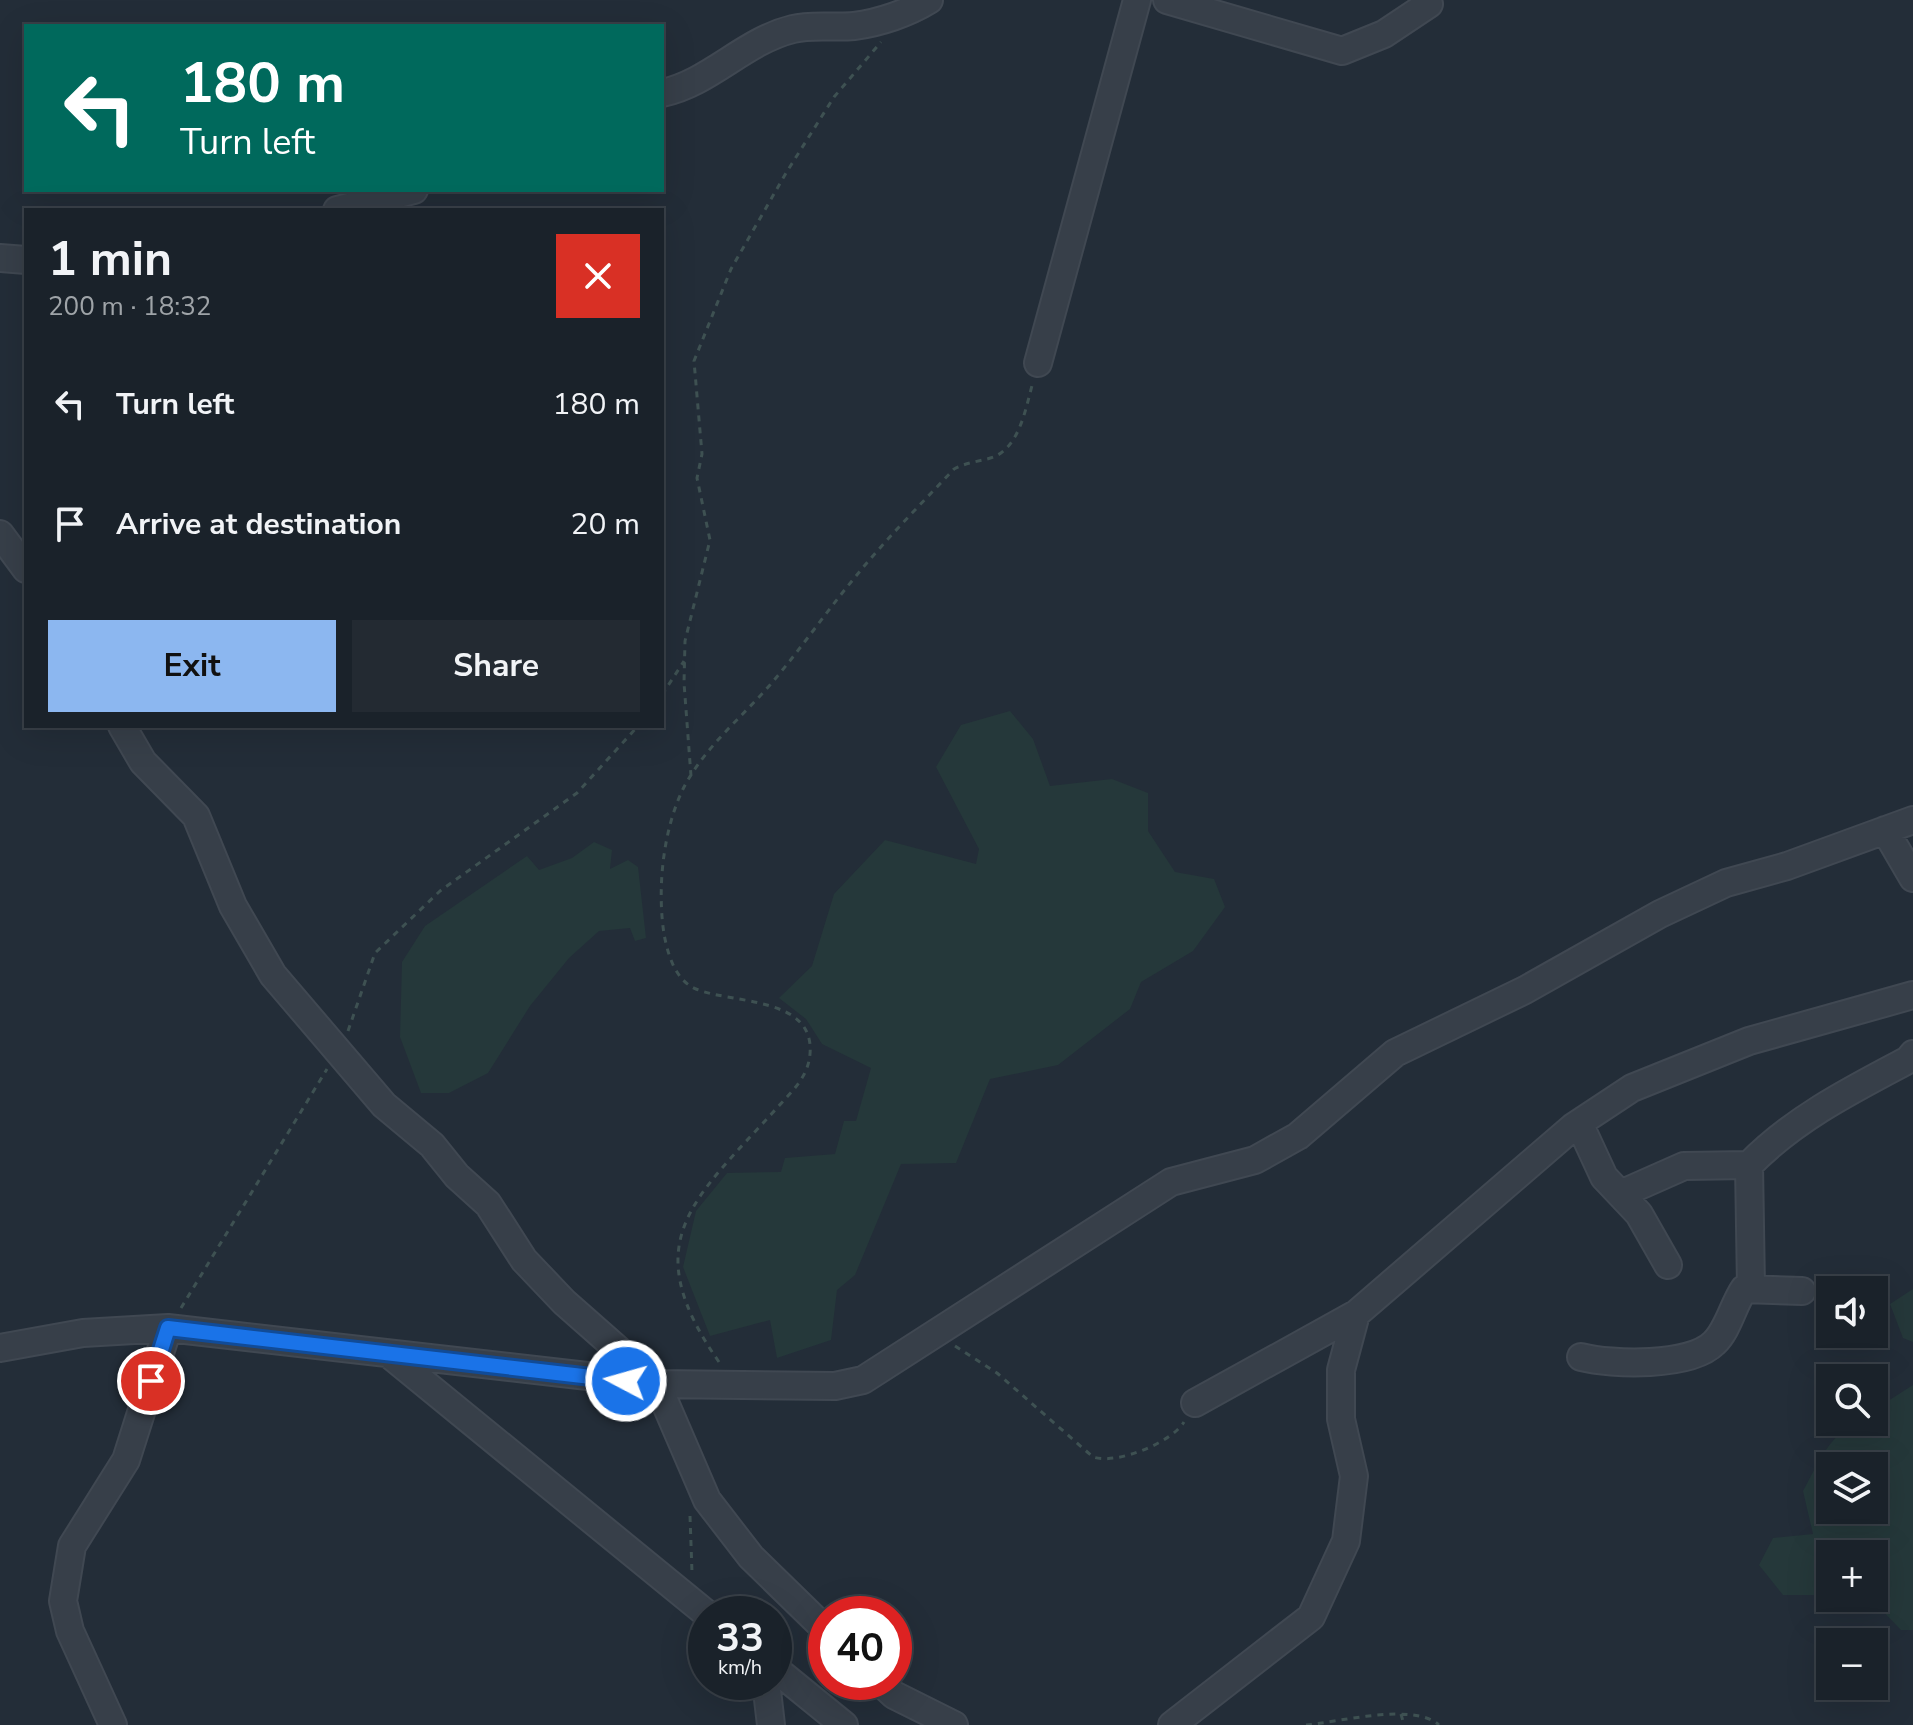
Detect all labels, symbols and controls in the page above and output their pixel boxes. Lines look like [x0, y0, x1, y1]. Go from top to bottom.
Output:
text: 180 m [180, 45, 345, 122]
icon: left [48, 56, 152, 160]
text: Turn left [180, 118, 315, 167]
text: 1 min [48, 226, 172, 292]
button: close [556, 234, 640, 318]
text: 200 m · 18:32 [48, 289, 211, 324]
icon: left [48, 382, 92, 426]
text: Turn left [116, 384, 234, 425]
text: 180 m [553, 384, 640, 425]
icon: arrive [48, 502, 92, 546]
text: Arrive at destination [116, 504, 401, 545]
text: 20 m [571, 504, 640, 545]
button: Exit [48, 620, 336, 712]
button: Share [352, 620, 640, 712]
map controls [1816, 1276, 1888, 1700]
button: sound [1816, 1276, 1888, 1348]
position arrow [584, 1339, 668, 1423]
pin [117, 1347, 185, 1415]
icon: arrive [129, 1359, 173, 1403]
button: search [1816, 1364, 1888, 1436]
button: layers [1816, 1452, 1888, 1524]
button: + [1816, 1540, 1888, 1612]
speed limit sign: 40 [808, 1596, 912, 1700]
text: 33 [716, 1611, 764, 1665]
button: − [1816, 1628, 1888, 1700]
text: km/h [718, 1654, 762, 1681]

